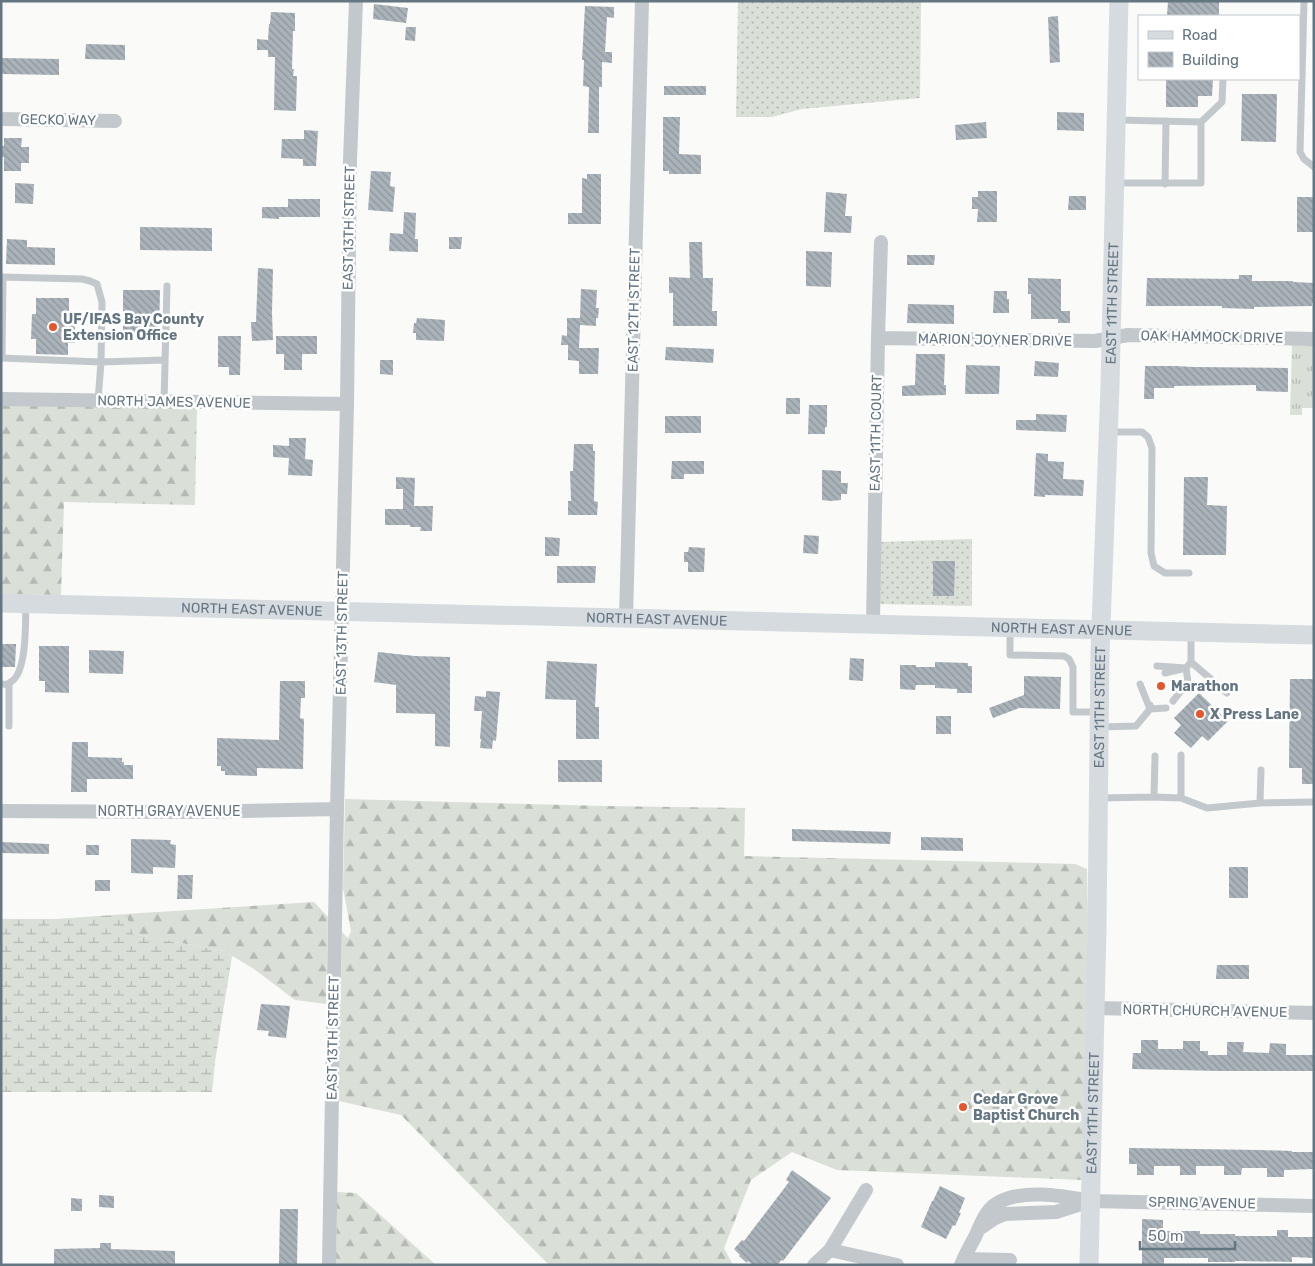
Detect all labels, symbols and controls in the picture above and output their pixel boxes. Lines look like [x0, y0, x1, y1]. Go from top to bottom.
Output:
legend [1138, 15, 1300, 80]
text: Road [1182, 26, 1218, 44]
text: Building [1182, 51, 1239, 69]
street label: GECKO WAY [20, 111, 96, 129]
street label: EAST 13TH STREET [339, 166, 359, 290]
street label: EAST 11TH STREET [1102, 242, 1122, 365]
street label: EAST 12TH STREET [624, 248, 644, 372]
place label: UF/IFAS Bay County Extension Office [63, 311, 205, 344]
marker: UF/IFAS Bay County Extension Office [47, 321, 59, 333]
street label: OAK HAMMOCK DRIVE [1140, 327, 1284, 347]
street label: MARION JOYNER DRIVE [918, 330, 1072, 350]
street label: EAST 11TH COURT [866, 374, 886, 492]
street label: NORTH JAMES AVENUE [97, 392, 251, 412]
street label: EAST 13TH STREET [332, 571, 352, 695]
street label: NORTH EAST AVENUE [181, 599, 323, 619]
street label: NORTH EAST AVENUE [586, 609, 728, 629]
street label: NORTH EAST AVENUE [991, 619, 1133, 639]
street label: EAST 11TH STREET [1090, 646, 1109, 768]
place label: Marathon [1171, 678, 1238, 695]
marker: Marathon [1155, 680, 1167, 692]
place label: X Press Lane [1210, 706, 1299, 723]
marker: X Press Lane [1194, 708, 1206, 720]
street label: NORTH GRAY AVENUE [98, 803, 240, 820]
street label: EAST 13TH STREET [323, 976, 343, 1100]
street label: NORTH CHURCH AVENUE [1122, 1001, 1288, 1021]
street label: EAST 11TH STREET [1083, 1052, 1103, 1174]
place label: Cedar Grove Baptist Church [973, 1091, 1079, 1124]
marker: Cedar Grove Baptist Church [957, 1101, 969, 1113]
street label: SPRING AVENUE [1148, 1194, 1256, 1212]
scale bar [1140, 1218, 1235, 1250]
text: 50 m [1148, 1227, 1183, 1245]

